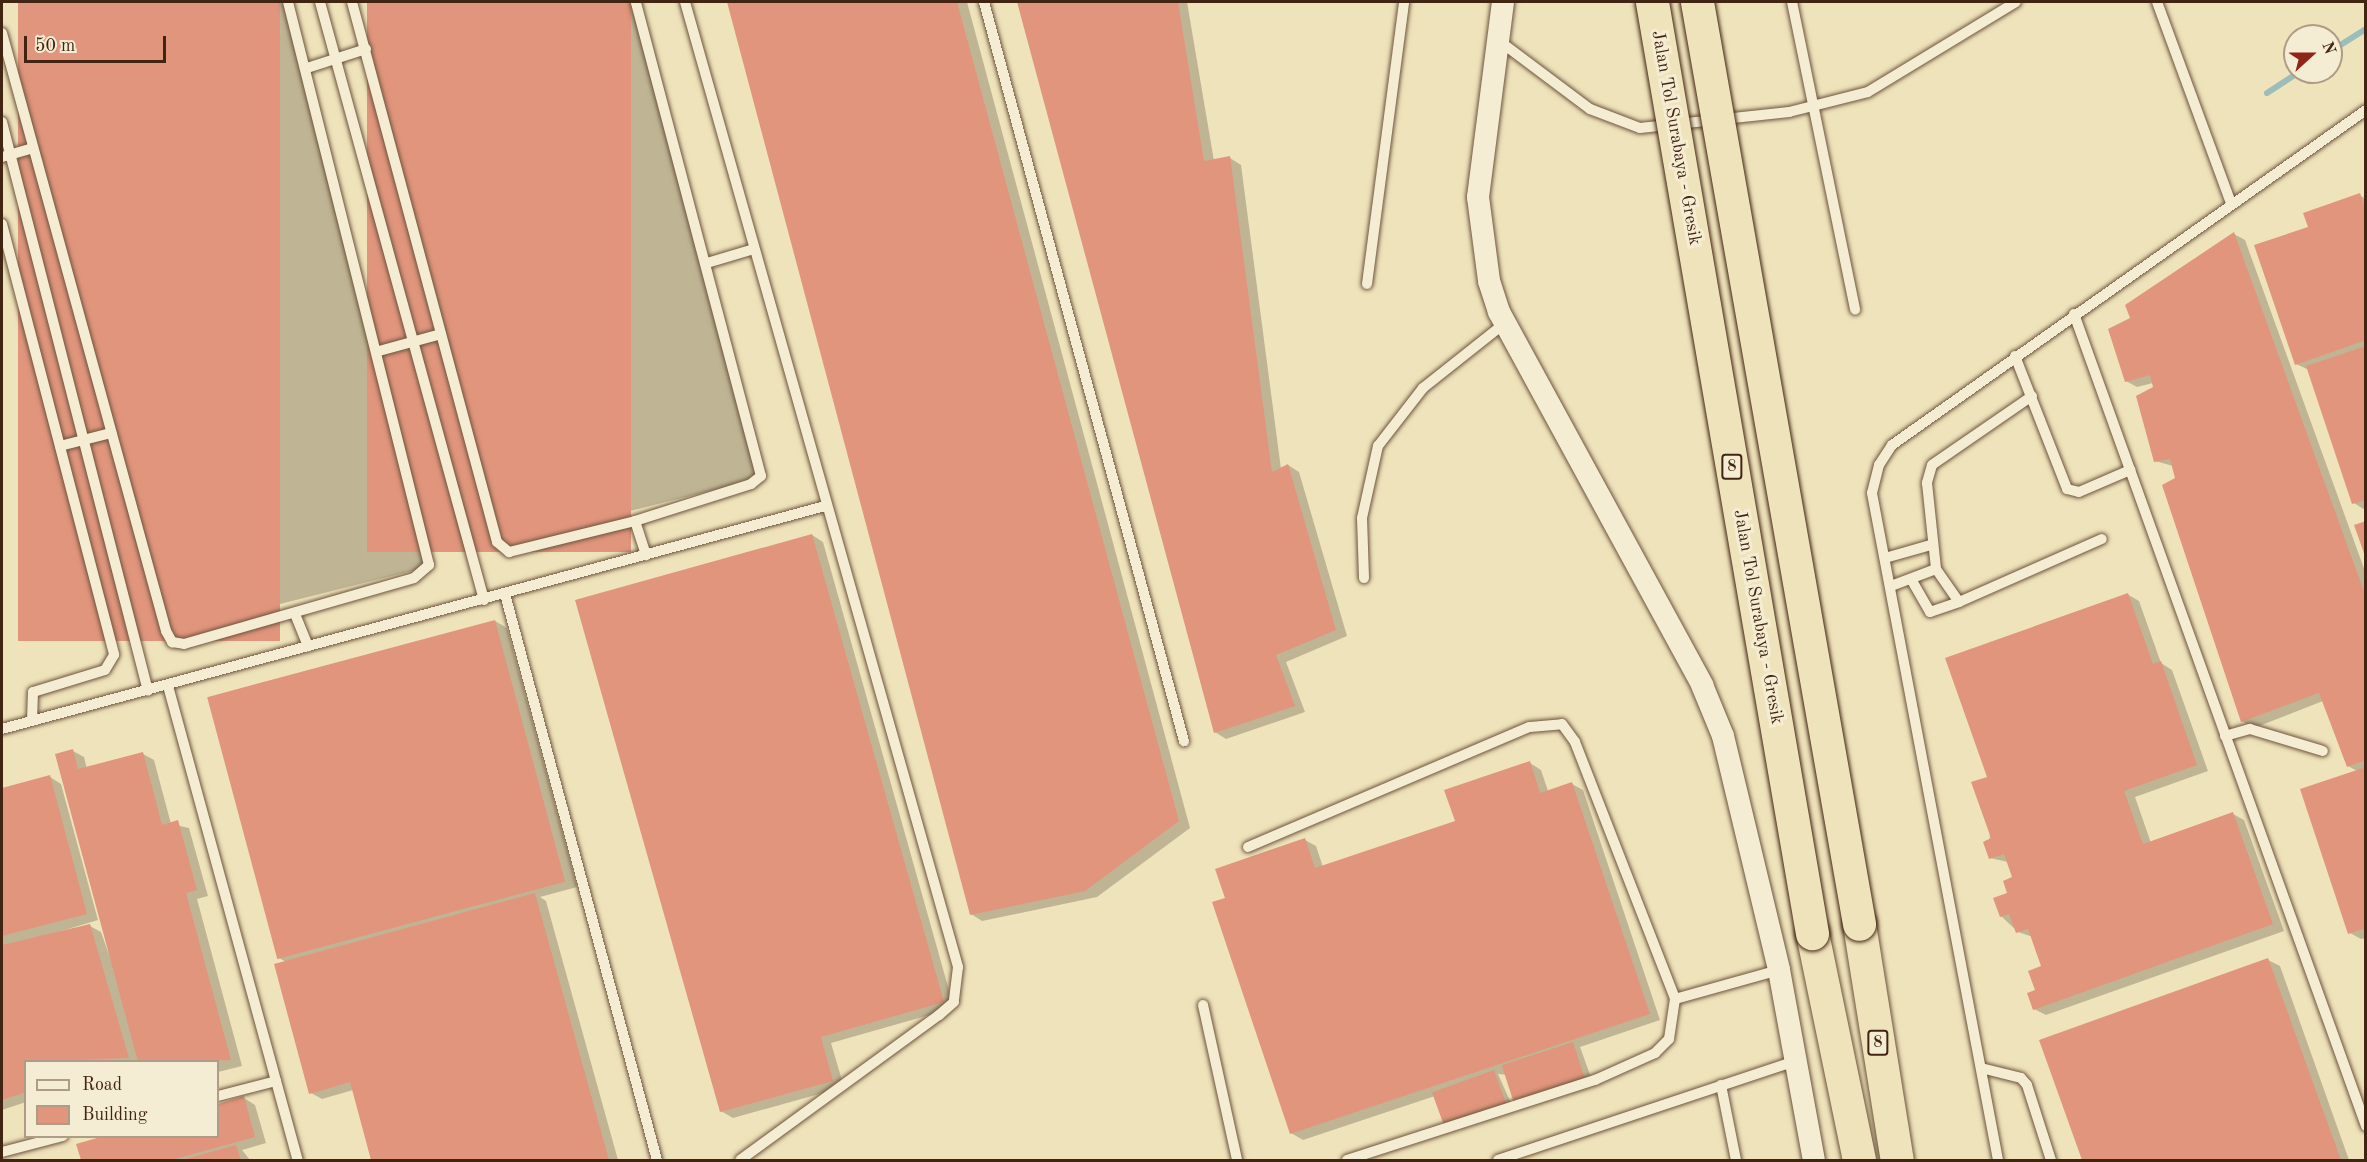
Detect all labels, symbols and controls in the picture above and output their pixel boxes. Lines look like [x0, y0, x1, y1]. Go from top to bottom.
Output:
scale bar [27, 24, 170, 62]
north arrow [2283, 24, 2343, 84]
street label: Jalan Tol Surabaya - Gresik [1646, 29, 1706, 247]
text: 50 m [35, 37, 75, 55]
text: N [2318, 40, 2338, 57]
road number: 8 [1720, 454, 1744, 480]
street label: Jalan Tol Surabaya - Gresik [1728, 508, 1788, 726]
road number: 8 [1866, 1030, 1890, 1056]
legend [24, 1060, 219, 1138]
text: Road [82, 1076, 122, 1094]
text: Building [82, 1106, 147, 1124]

